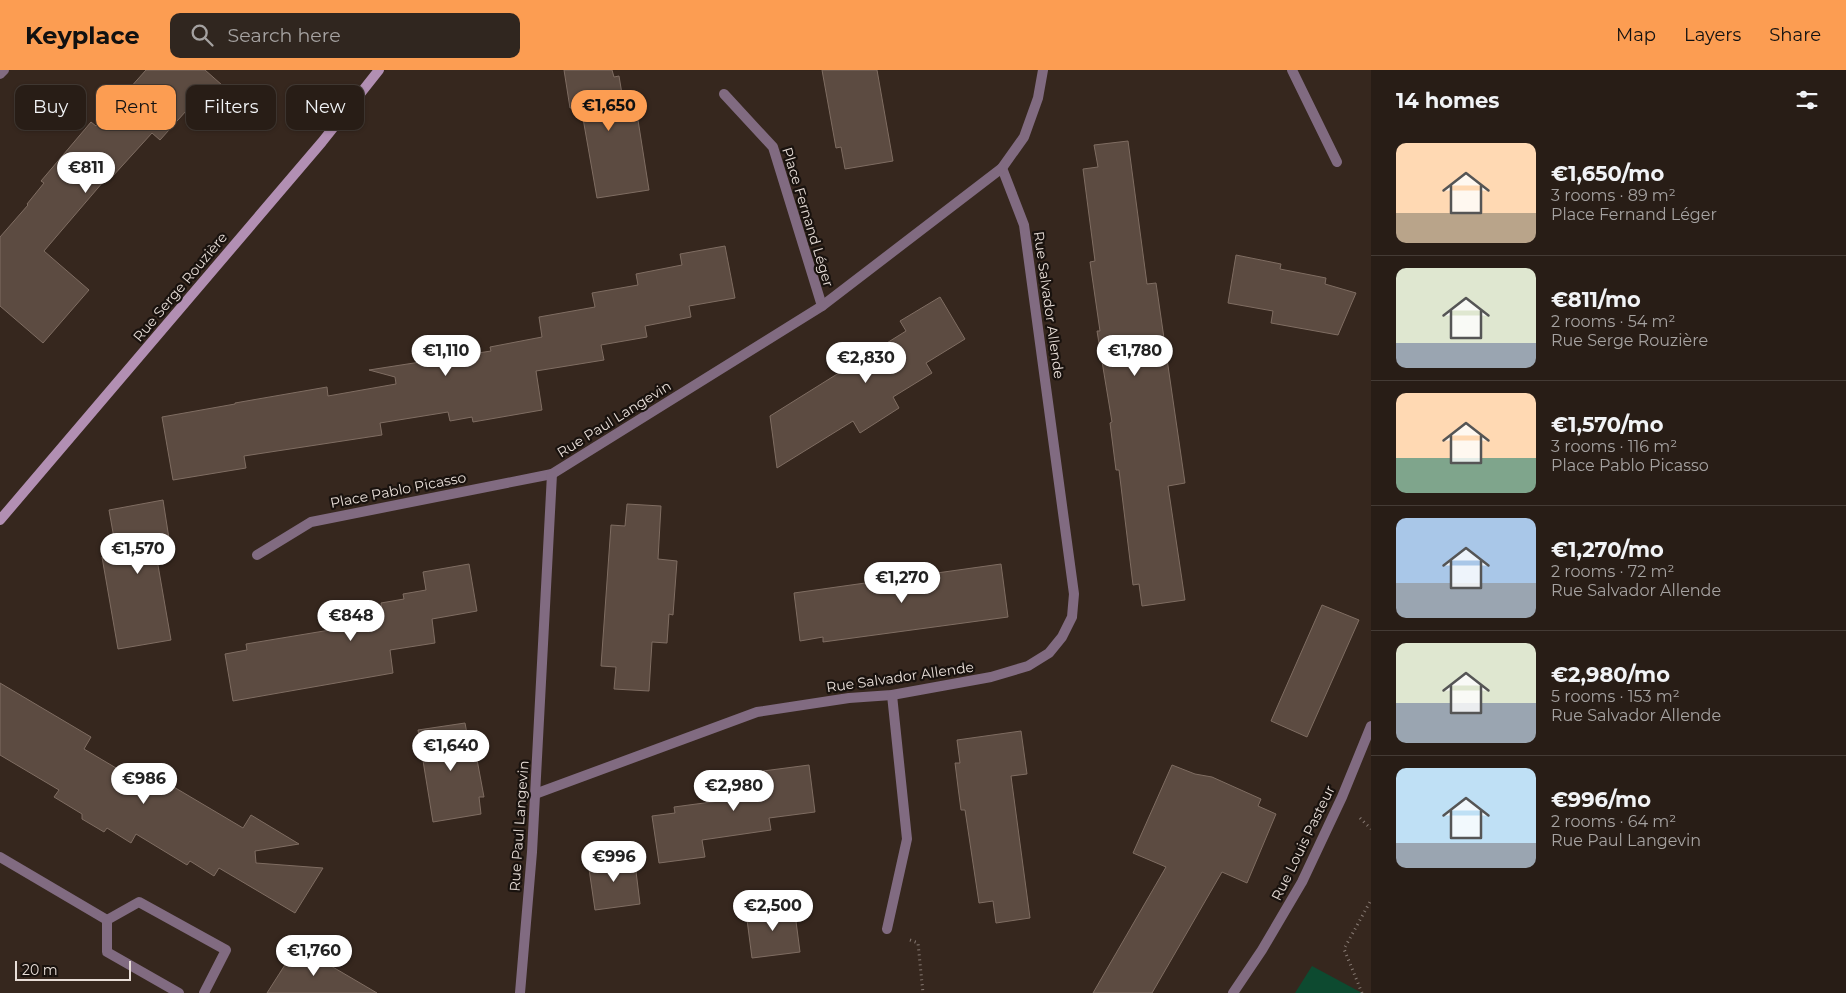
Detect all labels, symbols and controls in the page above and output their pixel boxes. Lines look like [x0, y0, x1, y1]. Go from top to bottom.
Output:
search box [170, 13, 520, 58]
text: Keyplace [25, 21, 140, 50]
icon: search [188, 21, 216, 49]
text: Search here [228, 24, 341, 47]
text: Map [1616, 24, 1656, 46]
text: Layers [1684, 24, 1741, 46]
text: Share [1769, 24, 1821, 46]
chip: Buy [15, 85, 86, 130]
chip: Rent [96, 85, 176, 130]
chip: Filters [186, 85, 276, 130]
chip: New [286, 85, 364, 130]
icon: filters [1793, 86, 1821, 114]
text: 14 homes [1396, 88, 1500, 113]
pin: €1,650 [568, 90, 650, 132]
text: €1,650 [582, 96, 636, 115]
street label: Place Fernand Léger [778, 145, 838, 289]
pin: €811 [56, 152, 116, 194]
text: €811 [68, 158, 104, 177]
text: €1,650/mo [1551, 161, 1664, 186]
icon: home [1436, 163, 1496, 223]
text: 3 rooms · 89 m² [1551, 186, 1676, 205]
text: Place Fernand Léger [1551, 205, 1717, 224]
street label: Rue Serge Rouzière [129, 229, 231, 345]
street label: Rue Salvador Allende [1030, 230, 1068, 380]
text: €811/mo [1551, 287, 1641, 312]
icon: home [1436, 288, 1496, 348]
text: 2 rooms · 54 m² [1551, 312, 1675, 331]
text: Rue Serge Rouzière [1551, 331, 1708, 350]
pin: €1,110 [405, 334, 487, 377]
pin: €1,780 [1094, 334, 1176, 377]
text: €1,110 [423, 341, 469, 360]
text: €1,780 [1108, 341, 1162, 360]
pin: €2,830 [825, 342, 907, 384]
text: €2,830 [837, 348, 895, 367]
street label: Rue Paul Langevin [554, 377, 674, 461]
text: €1,570/mo [1551, 412, 1663, 437]
icon: home [1436, 413, 1496, 473]
text: 3 rooms · 116 m² [1551, 437, 1677, 456]
text: Place Pablo Picasso [1551, 456, 1709, 475]
street label: Place Pablo Picasso [328, 468, 468, 512]
pin: €1,570 [97, 532, 179, 575]
text: €1,270/mo [1551, 537, 1664, 562]
icon: home [1436, 538, 1496, 598]
text: €1,570 [111, 539, 165, 558]
pin: €1,270 [861, 562, 943, 604]
text: 2 rooms · 72 m² [1551, 562, 1674, 581]
text: €1,270 [875, 568, 929, 587]
text: Rue Salvador Allende [1551, 581, 1721, 600]
pin: €848 [321, 600, 381, 642]
text: €848 [328, 606, 374, 625]
street label: Rue Salvador Allende [825, 658, 975, 696]
text: €2,980/mo [1551, 662, 1670, 687]
icon: home [1436, 663, 1496, 723]
text: 5 rooms · 153 m² [1551, 687, 1680, 706]
text: Rue Salvador Allende [1551, 706, 1721, 725]
pin: €1,640 [410, 730, 492, 772]
text: €1,640 [423, 736, 479, 755]
street label: Rue Paul Langevin [505, 760, 533, 892]
pin: €986 [114, 762, 174, 805]
text: €986 [122, 769, 166, 788]
pin: €2,980 [693, 770, 775, 812]
text: €2,980 [705, 776, 763, 795]
street label: Rue Louis Pasteur [1267, 782, 1339, 904]
text: €996/mo [1551, 787, 1651, 812]
icon: home [1436, 788, 1496, 848]
text: 2 rooms · 64 m² [1551, 812, 1676, 831]
text: Rue Paul Langevin [1551, 831, 1701, 850]
pin: €996 [584, 840, 644, 883]
text: €996 [592, 847, 636, 866]
pin: €2,500 [732, 890, 814, 932]
text: €2,500 [744, 896, 802, 915]
pin: €1,760 [273, 934, 355, 977]
text: €1,760 [287, 941, 341, 960]
scale bar [15, 958, 131, 981]
text: 20 m [22, 961, 58, 979]

